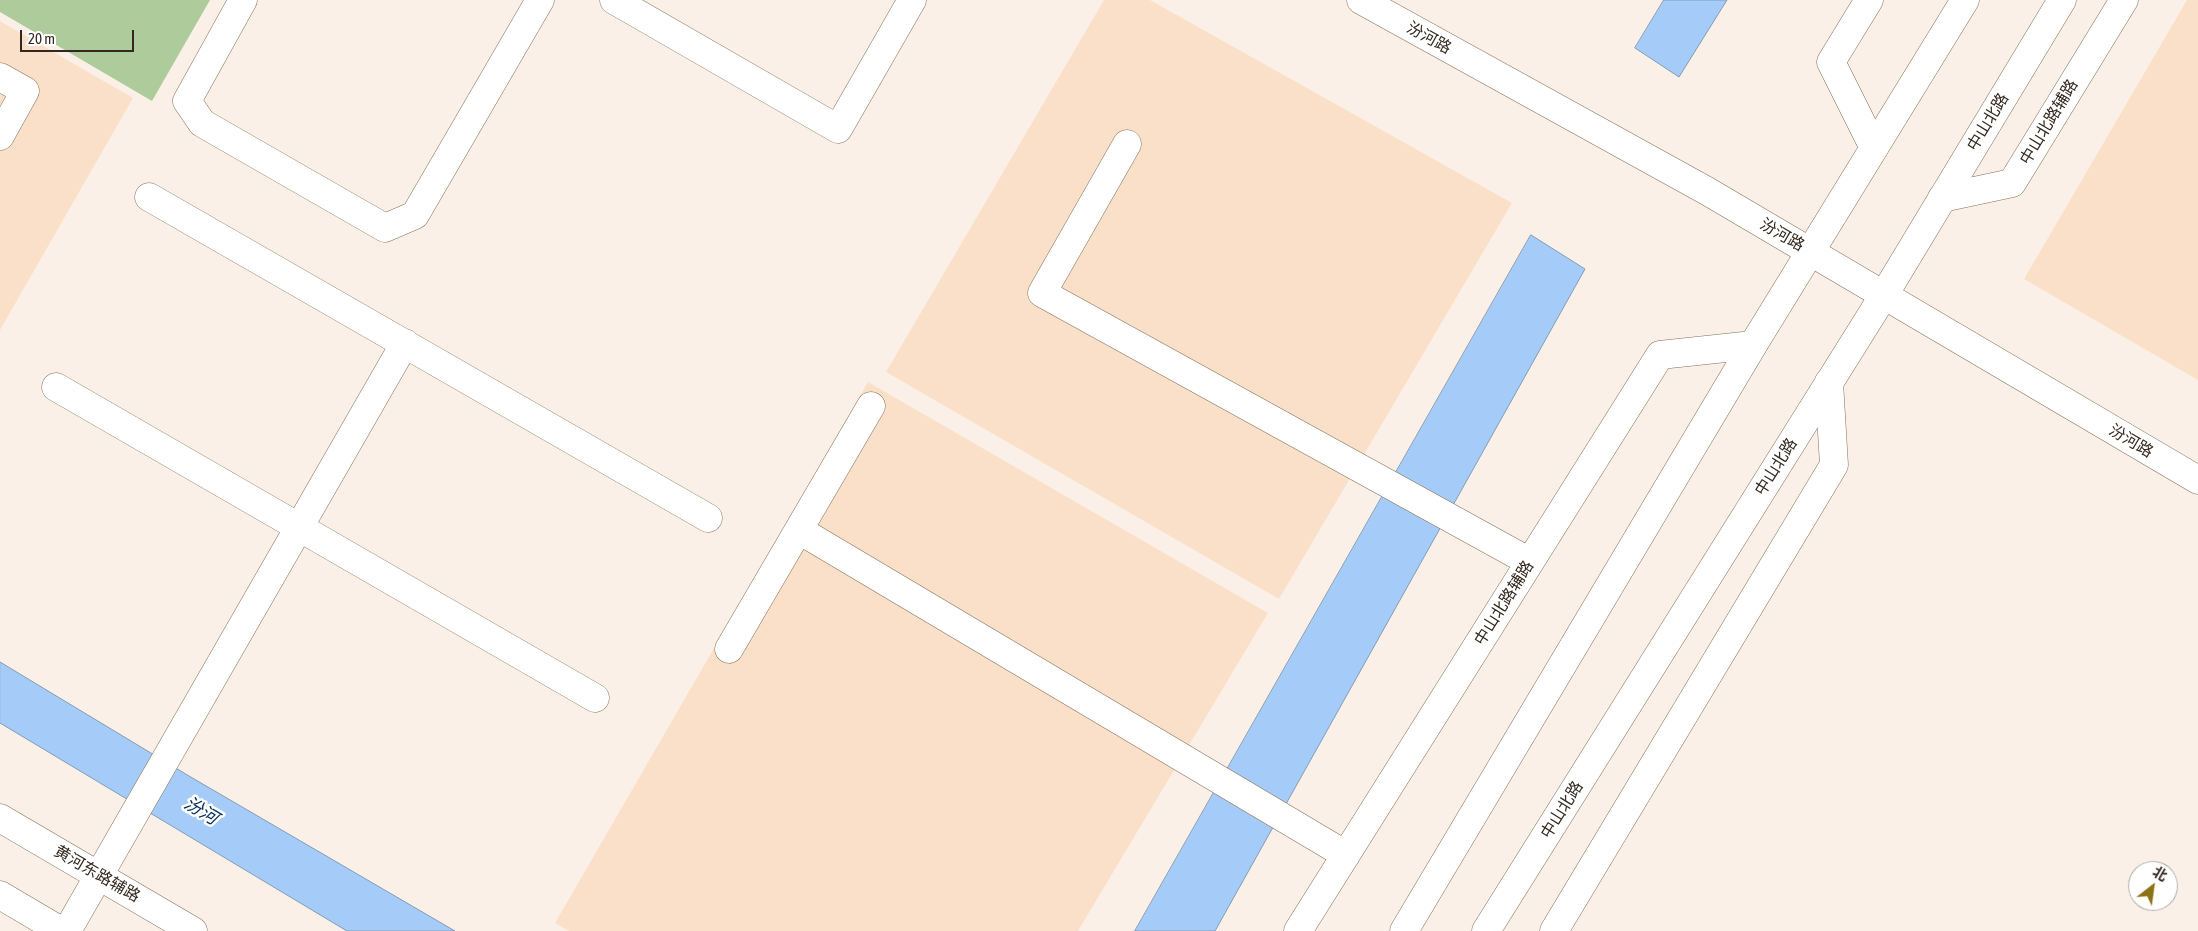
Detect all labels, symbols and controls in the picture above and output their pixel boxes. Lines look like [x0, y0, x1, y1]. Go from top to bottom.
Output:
street label: 汾河路 [1403, 18, 1455, 58]
scale bar [22, 20, 136, 52]
text: 20 m [28, 30, 55, 47]
street label: 中山北路辅路 [2016, 76, 2082, 168]
street label: 中山北路 [1963, 90, 2013, 154]
street label: 汾河路 [1756, 215, 1808, 255]
street label: 汾河路 [2105, 420, 2157, 462]
street label: 中山北路 [1751, 435, 1801, 499]
street label: 中山北路辅路 [1470, 557, 1538, 649]
street label: 中山北路 [1537, 778, 1587, 842]
water label: 汾河 [180, 792, 222, 830]
street label: 黄河东路辅路 [51, 842, 143, 906]
north arrow [2128, 861, 2178, 911]
text: 北 [2150, 863, 2170, 884]

